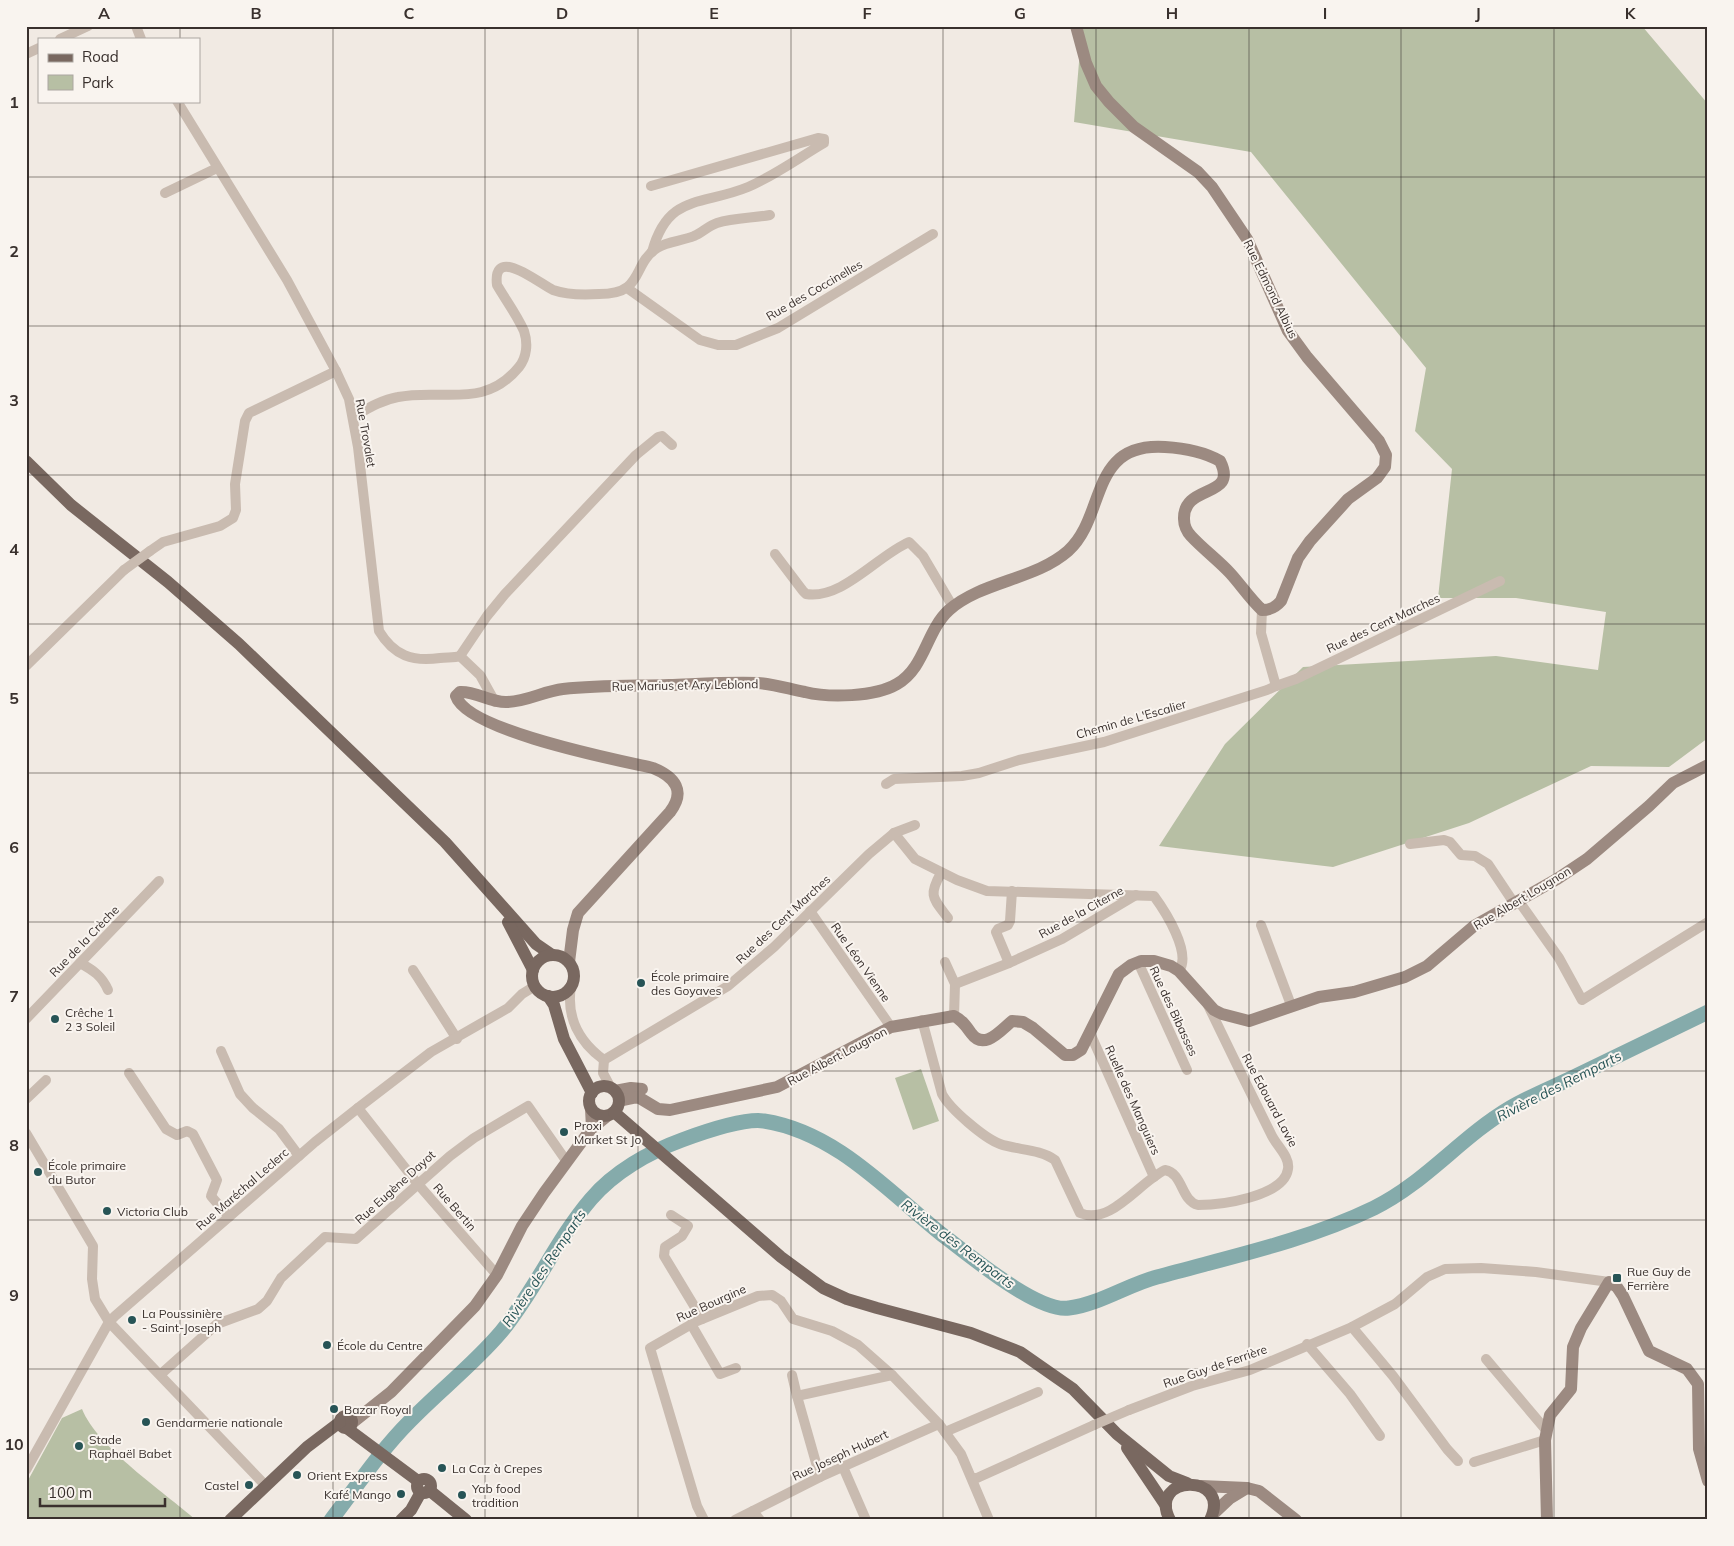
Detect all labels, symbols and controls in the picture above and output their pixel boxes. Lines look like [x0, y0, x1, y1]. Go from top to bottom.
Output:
text: A [98, 3, 110, 23]
text: B [250, 3, 262, 23]
text: C [404, 3, 415, 23]
text: D [556, 3, 568, 23]
text: E [709, 3, 719, 23]
text: F [862, 3, 872, 23]
text: G [1014, 3, 1026, 23]
text: H [1166, 3, 1178, 23]
text: I [1323, 3, 1327, 23]
text: J [1475, 3, 1481, 23]
text: K [1625, 3, 1637, 23]
legend [38, 38, 200, 102]
text: Road [82, 47, 119, 66]
text: Park [82, 73, 114, 92]
text: 1 [9, 92, 19, 112]
street label: Rue Edmond Albius [1240, 237, 1302, 341]
text: 2 [9, 241, 19, 261]
street label: Rue des Coccinelles [763, 256, 865, 324]
text: 3 [9, 390, 19, 410]
street label: Rue Trovalet [353, 398, 379, 468]
text: 4 [9, 539, 19, 559]
street label: Rue des Cent Marches [1324, 590, 1442, 656]
street label: Rue Marius et Ary Leblond [612, 676, 758, 694]
text: 5 [9, 688, 19, 708]
street label: Chemin de L'Escalier [1074, 696, 1188, 742]
text: 6 [9, 837, 19, 857]
street label: Rue Albert Lougnon [1471, 863, 1573, 933]
street label: Rue des Cent Marches [733, 871, 833, 967]
street label: Rue de la Citerne [1036, 883, 1126, 941]
street label: Rue de la Crèche [46, 902, 122, 980]
street label: Rue Léon Vienne [828, 919, 894, 1005]
street label: Rue des Bibasses [1147, 964, 1201, 1058]
place label: École primaire des Goyaves [651, 969, 729, 998]
marker: École primaire des Goyaves [635, 977, 647, 989]
text: 7 [9, 986, 19, 1006]
place label: Crêche 1 2 3 Soleil [65, 1005, 115, 1034]
marker: Crêche 1 2 3 Soleil [49, 1013, 61, 1025]
street label: Rue Albert Lougnon [785, 1023, 889, 1089]
street label: Ruelle des Manguiers [1102, 1043, 1164, 1157]
water label: Rivière des Remparts [1494, 1047, 1625, 1125]
street label: Rue Edouard Lavie [1239, 1051, 1301, 1149]
place label: Proxi Market St Jo [574, 1118, 641, 1147]
marker: Proxi Market St Jo [558, 1126, 570, 1138]
text: 8 [9, 1135, 19, 1155]
street label: Rue Maréchal Leclerc [193, 1145, 291, 1233]
street label: Rue Eugène Dayot [352, 1147, 438, 1227]
place label: École primaire du Butor [48, 1158, 126, 1187]
marker: École primaire du Butor [32, 1166, 44, 1178]
street label: Rue Bertin [430, 1180, 480, 1234]
water label: Rivière des Remparts [898, 1195, 1018, 1293]
place label: Victoria Club [117, 1204, 188, 1219]
marker: Victoria Club [101, 1205, 113, 1217]
water label: Rivière des Remparts [498, 1206, 590, 1330]
place label: Rue Guy de Ferrière [1627, 1264, 1691, 1293]
marker: Rue Guy de Ferrière [1611, 1272, 1623, 1284]
street label: Rue Bourgine [674, 1281, 748, 1325]
text: 9 [9, 1285, 19, 1305]
place label: La Poussinière - Saint-Joseph [142, 1306, 222, 1335]
marker: La Poussinière - Saint-Joseph [126, 1314, 138, 1326]
place label: École du Centre [337, 1338, 423, 1353]
marker: École du Centre [321, 1339, 333, 1351]
street label: Rue Guy de Ferrière [1161, 1341, 1269, 1391]
place label: Bazar Royal [344, 1402, 411, 1417]
marker: Bazar Royal [328, 1403, 340, 1415]
place label: Gendarmerie nationale [156, 1415, 283, 1430]
marker: Gendarmerie nationale [140, 1416, 152, 1428]
street label: Rue Joseph Hubert [790, 1426, 890, 1484]
place label: Stade Raphaël Babet [89, 1432, 172, 1461]
text: 10 [4, 1434, 24, 1454]
marker: Stade Raphaël Babet [73, 1440, 85, 1452]
place label: La Caz à Crepes [452, 1461, 543, 1476]
marker: La Caz à Crepes [436, 1462, 448, 1474]
place label: Orient Express [307, 1468, 388, 1483]
marker: Orient Express [291, 1469, 303, 1481]
scale bar [40, 1476, 165, 1508]
place label: Castel [204, 1478, 239, 1493]
marker: Castel [243, 1479, 255, 1491]
place label: Yab food tradition [471, 1481, 521, 1510]
text: 100 m [48, 1483, 92, 1502]
place label: Kafé Mango [324, 1487, 391, 1502]
marker: Kafé Mango [395, 1488, 407, 1500]
marker: Yab food tradition [456, 1489, 468, 1501]

